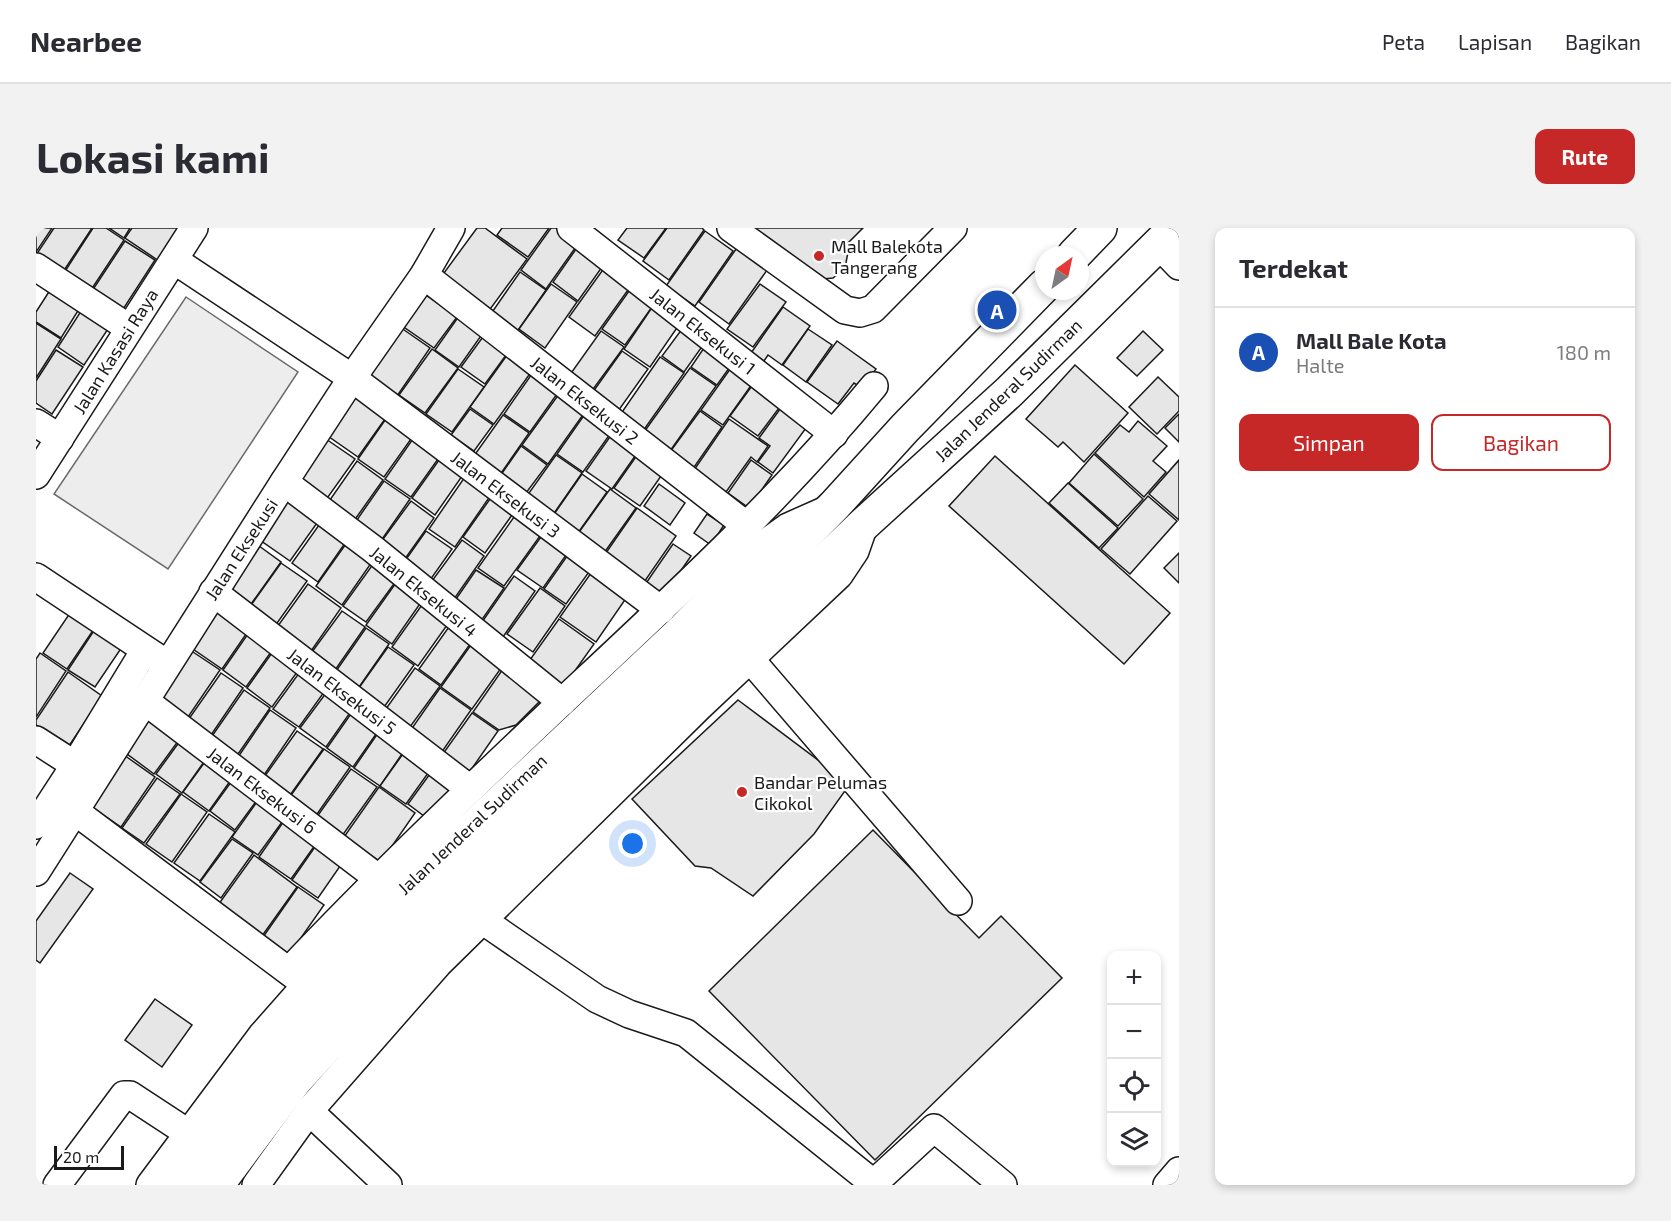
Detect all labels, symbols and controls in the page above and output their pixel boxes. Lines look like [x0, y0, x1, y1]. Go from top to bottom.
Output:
text: Nearbee [30, 24, 142, 58]
text: Peta [1382, 29, 1425, 54]
text: Lapisan [1458, 29, 1532, 54]
text: Bagikan [1565, 29, 1641, 54]
button: Rute [1535, 129, 1635, 184]
text: Lokasi kami [36, 131, 270, 181]
place label: Mall Balekota Tangerang [831, 235, 943, 278]
north arrow [1035, 246, 1089, 300]
marker: Mall Balekota Tangerang [812, 249, 826, 263]
text: Terdekat [1239, 252, 1348, 283]
street label: Jalan Eksekusi 1 [646, 283, 760, 379]
street label: Jalan Kasasi Raya [68, 284, 162, 418]
pin: A [978, 288, 1016, 332]
street label: Jalan Jenderal Sudirman [930, 314, 1086, 466]
text: Mall Bale Kota [1296, 327, 1446, 353]
text: A [1252, 340, 1265, 364]
text: 180 m [1557, 340, 1611, 364]
street label: Jalan Eksekusi 2 [527, 351, 643, 449]
text: Halte [1296, 353, 1345, 377]
button: Simpan [1239, 414, 1419, 471]
button: Bagikan [1431, 414, 1611, 471]
street label: Jalan Eksekusi 3 [447, 446, 565, 542]
street label: Jalan Eksekusi [200, 494, 282, 604]
street label: Jalan Eksekusi 4 [366, 541, 482, 641]
street label: Jalan Eksekusi 5 [283, 643, 401, 739]
street label: Jalan Eksekusi 6 [203, 742, 321, 838]
street label: Jalan Jenderal Sudirman [393, 749, 551, 899]
place label: Bandar Pelumas Cikokol [754, 771, 887, 814]
marker: Bandar Pelumas Cikokol [735, 785, 749, 799]
your location [618, 829, 647, 858]
map controls [1107, 951, 1161, 1167]
button: + [1107, 951, 1161, 1005]
button: − [1107, 1005, 1161, 1059]
button: locate [1107, 1059, 1161, 1113]
button: layers [1107, 1113, 1161, 1167]
scale bar [54, 1143, 124, 1170]
text: 20 m [63, 1147, 99, 1166]

